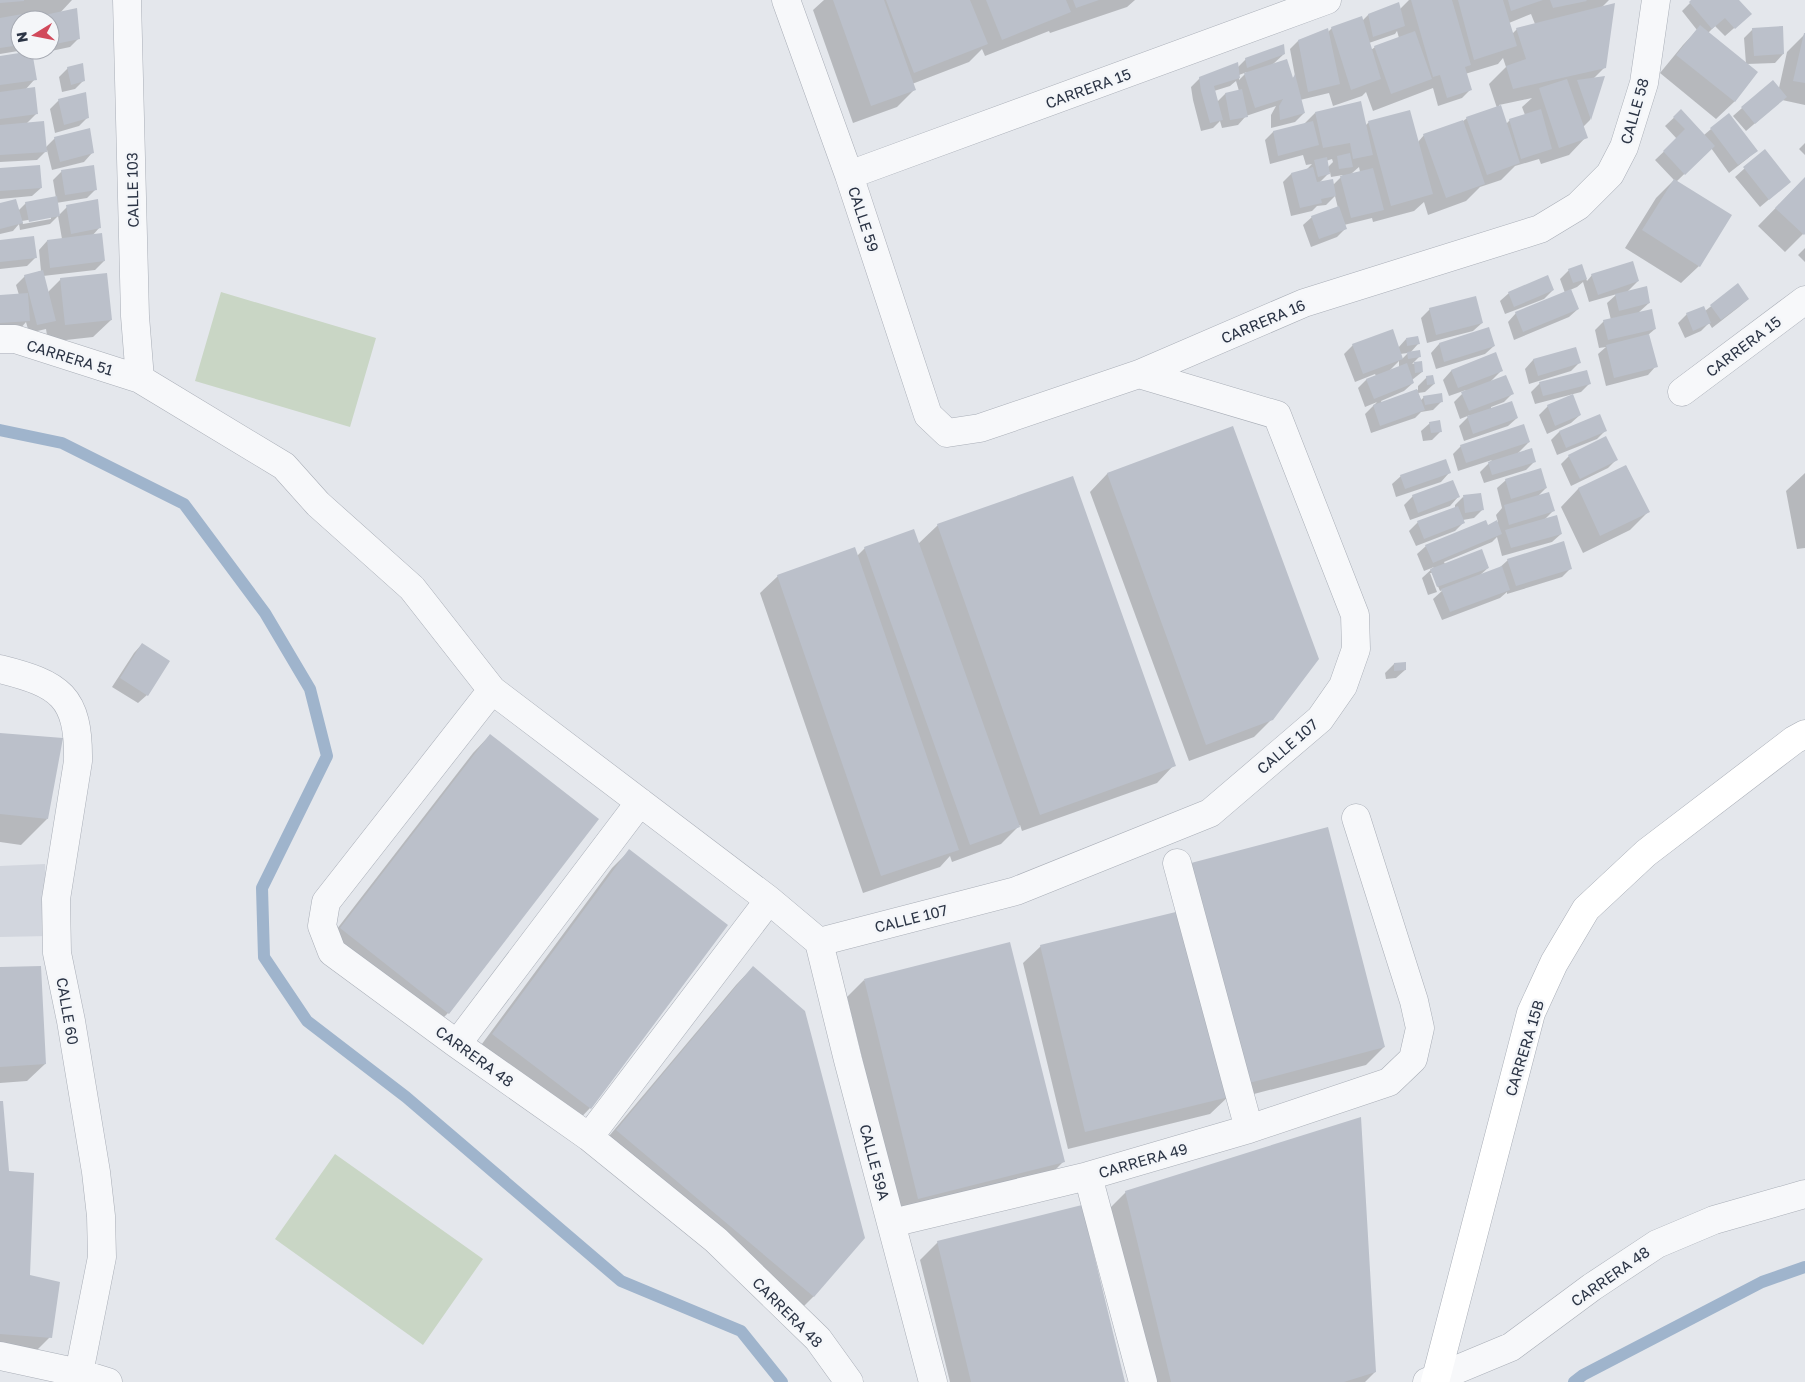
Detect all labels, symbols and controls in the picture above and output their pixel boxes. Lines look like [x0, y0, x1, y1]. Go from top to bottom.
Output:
north arrow [10, 10, 60, 60]
text: N [12, 31, 31, 44]
street label: CARRERA 15 [1043, 64, 1133, 112]
street label: CALLE 58 [1616, 76, 1652, 146]
street label: CALLE 103 [122, 152, 142, 228]
street label: CALLE 59 [845, 184, 883, 254]
street label: CARRERA 16 [1218, 295, 1308, 347]
street label: CARRERA 15 [1702, 312, 1784, 380]
street label: CARRERA 51 [25, 335, 115, 379]
street label: CALLE 107 [1253, 715, 1321, 777]
street label: CALLE 107 [873, 900, 949, 936]
street label: CALLE 60 [53, 976, 83, 1046]
street label: CARRERA 15B [1501, 998, 1547, 1098]
street label: CARRERA 48 [433, 1022, 517, 1090]
street label: CALLE 59A [856, 1122, 894, 1202]
street label: CARRERA 49 [1096, 1139, 1190, 1181]
street label: CARRERA 48 [1567, 1242, 1653, 1310]
street label: CARRERA 48 [749, 1273, 827, 1351]

